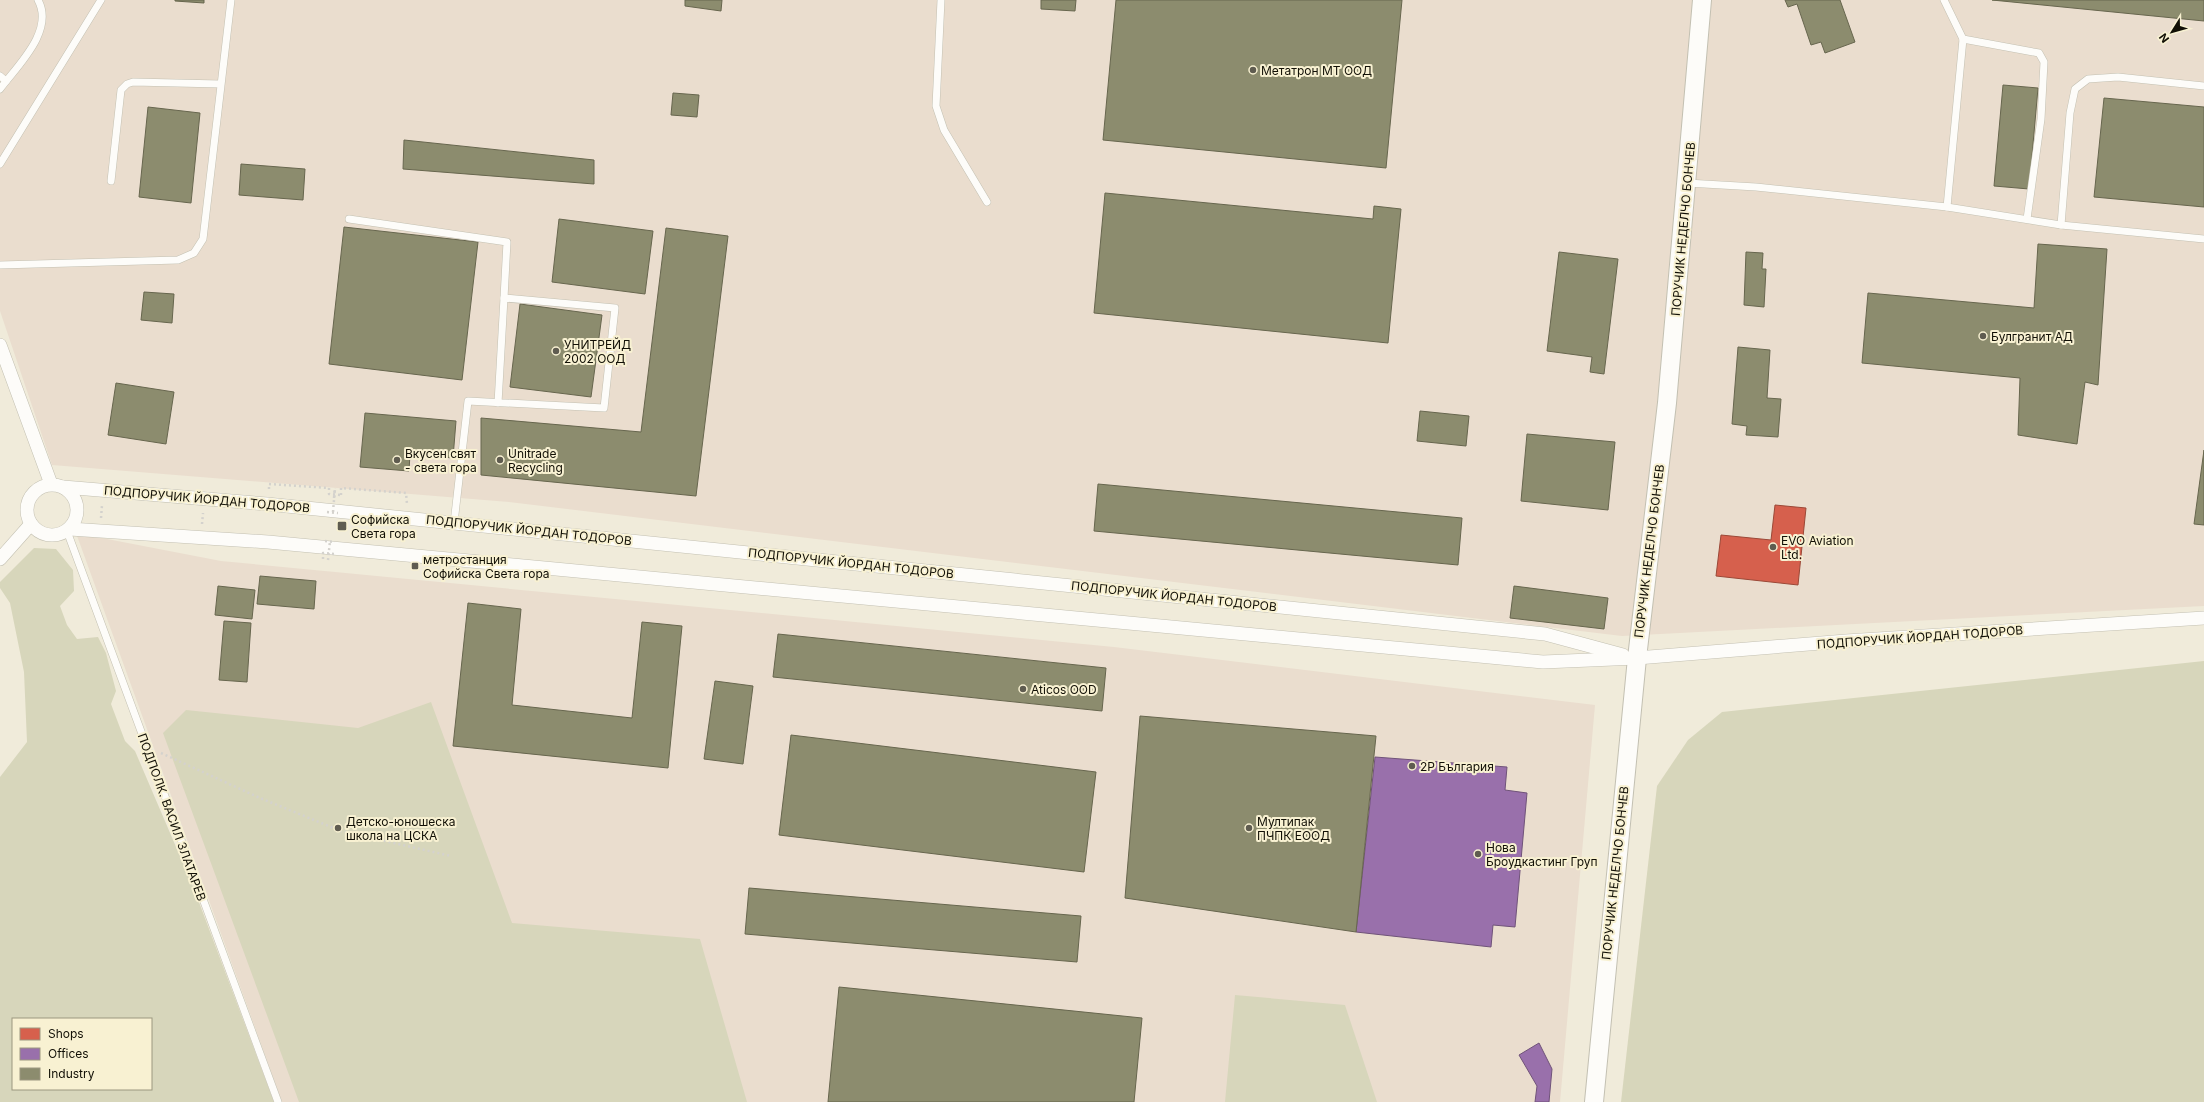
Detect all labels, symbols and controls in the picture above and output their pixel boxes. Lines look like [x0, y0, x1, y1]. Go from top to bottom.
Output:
north arrow [2152, 12, 2192, 52]
text: N [2156, 30, 2172, 46]
place label: Метатрон МТ ООД [1261, 63, 1372, 78]
marker: Метатрон МТ ООД [1248, 65, 1258, 75]
street label: ПОРУЧИК НЕДЕЛЧО БОНЧЕВ [1668, 141, 1698, 317]
place label: Булгранит АД [1991, 329, 2073, 344]
marker: Булгранит АД [1978, 331, 1988, 341]
place label: УНИТРЕЙД 2002 ООД [564, 337, 631, 366]
marker: УНИТРЕЙД 2002 ООД [551, 346, 561, 356]
place label: Вкусен свят - света гора [405, 446, 477, 475]
place label: Unitrade Recycling [508, 446, 563, 475]
marker: Вкусен свят - света гора [392, 455, 402, 465]
marker: Unitrade Recycling [495, 455, 505, 465]
street label: ПОРУЧИК НЕДЕЛЧО БОНЧЕВ [1631, 463, 1667, 639]
street label: ПОДПОРУЧИК ЙОРДАН ТОДОРОВ [103, 483, 311, 515]
place label: Софийска Света гора [351, 512, 416, 541]
street label: ПОДПОРУЧИК ЙОРДАН ТОДОРОВ [425, 512, 633, 548]
marker: Софийска Света гора [336, 520, 348, 532]
place label: EVO Aviation Ltd. [1781, 533, 1854, 562]
marker: EVO Aviation Ltd. [1768, 542, 1778, 552]
street label: ПОДПОРУЧИК ЙОРДАН ТОДОРОВ [747, 545, 955, 581]
place label: метростанция Софийска Света гора [423, 552, 550, 581]
marker: метростанция Софийска Света гора [410, 561, 420, 571]
street label: ПОДПОРУЧИК ЙОРДАН ТОДОРОВ [1070, 578, 1278, 614]
street label: ПОДПОРУЧИК ЙОРДАН ТОДОРОВ [1816, 622, 2024, 652]
place label: Aticos OOD [1031, 682, 1097, 697]
marker: Aticos OOD [1018, 684, 1028, 694]
street label: ПОДПОЛК. ВАСИЛ ЗЛАТАРЕВ [135, 731, 209, 903]
place label: 2Р България [1420, 759, 1494, 774]
marker: 2Р България [1407, 761, 1417, 771]
street label: ПОРУЧИК НЕДЕЛЧО БОНЧЕВ [1598, 785, 1632, 961]
place label: Детско-юношеска школа на ЦСКА [346, 814, 455, 843]
place label: Мултипак ПЧПК ЕООД [1257, 814, 1330, 843]
marker: Детско-юношеска школа на ЦСКА [333, 823, 343, 833]
marker: Мултипак ПЧПК ЕООД [1244, 823, 1254, 833]
place label: Нова Броудкастинг Груп [1486, 840, 1598, 869]
marker: Нова Броудкастинг Груп [1473, 849, 1483, 859]
legend [12, 1018, 152, 1090]
text: Shops [48, 1026, 84, 1041]
text: Offices [48, 1046, 89, 1061]
text: Industry [48, 1066, 95, 1081]

